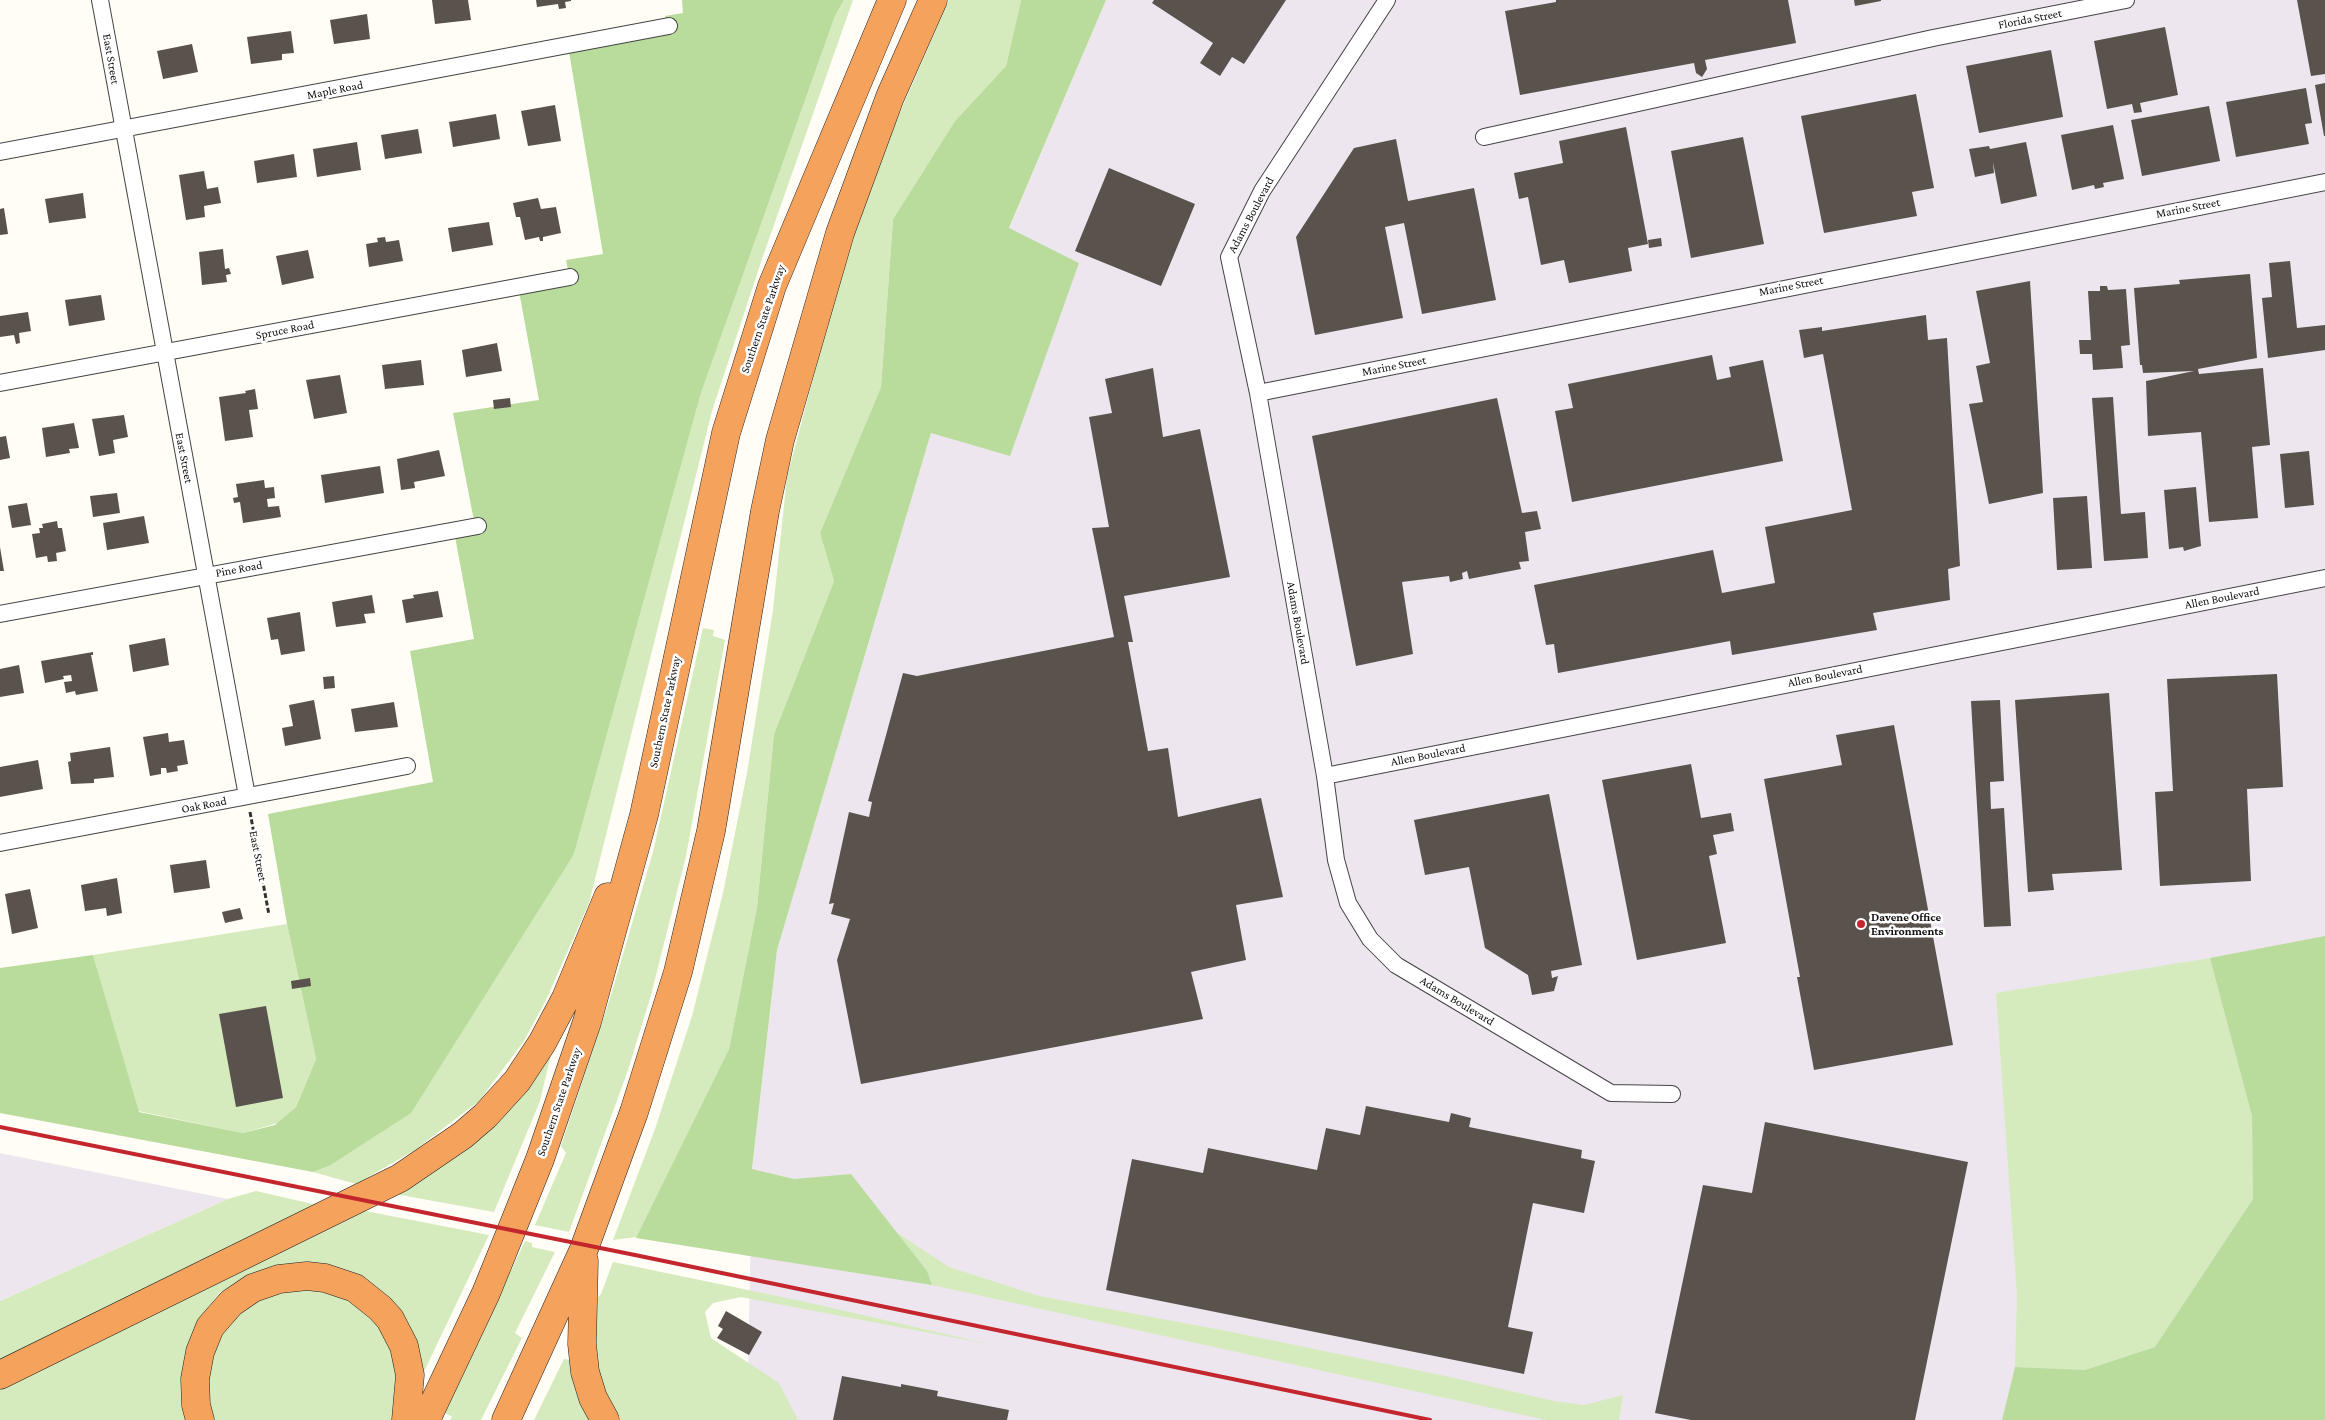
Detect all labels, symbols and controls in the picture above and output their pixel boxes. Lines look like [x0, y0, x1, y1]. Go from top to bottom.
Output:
street label: Florida Street [1997, 6, 2063, 32]
street label: East Street [99, 33, 123, 85]
street label: Maple Road [306, 78, 364, 102]
street label: Adams Boulevard [1225, 175, 1277, 255]
street label: Marine Street [2155, 195, 2221, 221]
street label: Southern State Parkway [738, 263, 788, 375]
street label: Marine Street [1758, 273, 1824, 299]
street label: Spruce Road [255, 317, 315, 343]
street label: Marine Street [1361, 353, 1427, 379]
street label: East Street [172, 432, 196, 484]
street label: Pine Road [214, 558, 264, 580]
street label: Adams Boulevard [1284, 580, 1312, 666]
street label: Allen Boulevard [2183, 584, 2261, 612]
street label: Southern State Parkway [646, 655, 684, 769]
street label: Allen Boulevard [1786, 662, 1864, 690]
street label: Allen Boulevard [1389, 741, 1467, 769]
street label: Oak Road [180, 794, 228, 816]
street label: East Street [246, 830, 270, 882]
place label: Davene Office Environments [1871, 910, 1943, 938]
marker: Davene Office Environments [1855, 918, 1867, 930]
street label: Adams Boulevard [1417, 973, 1497, 1029]
street label: Southern State Parkway [534, 1046, 584, 1158]

